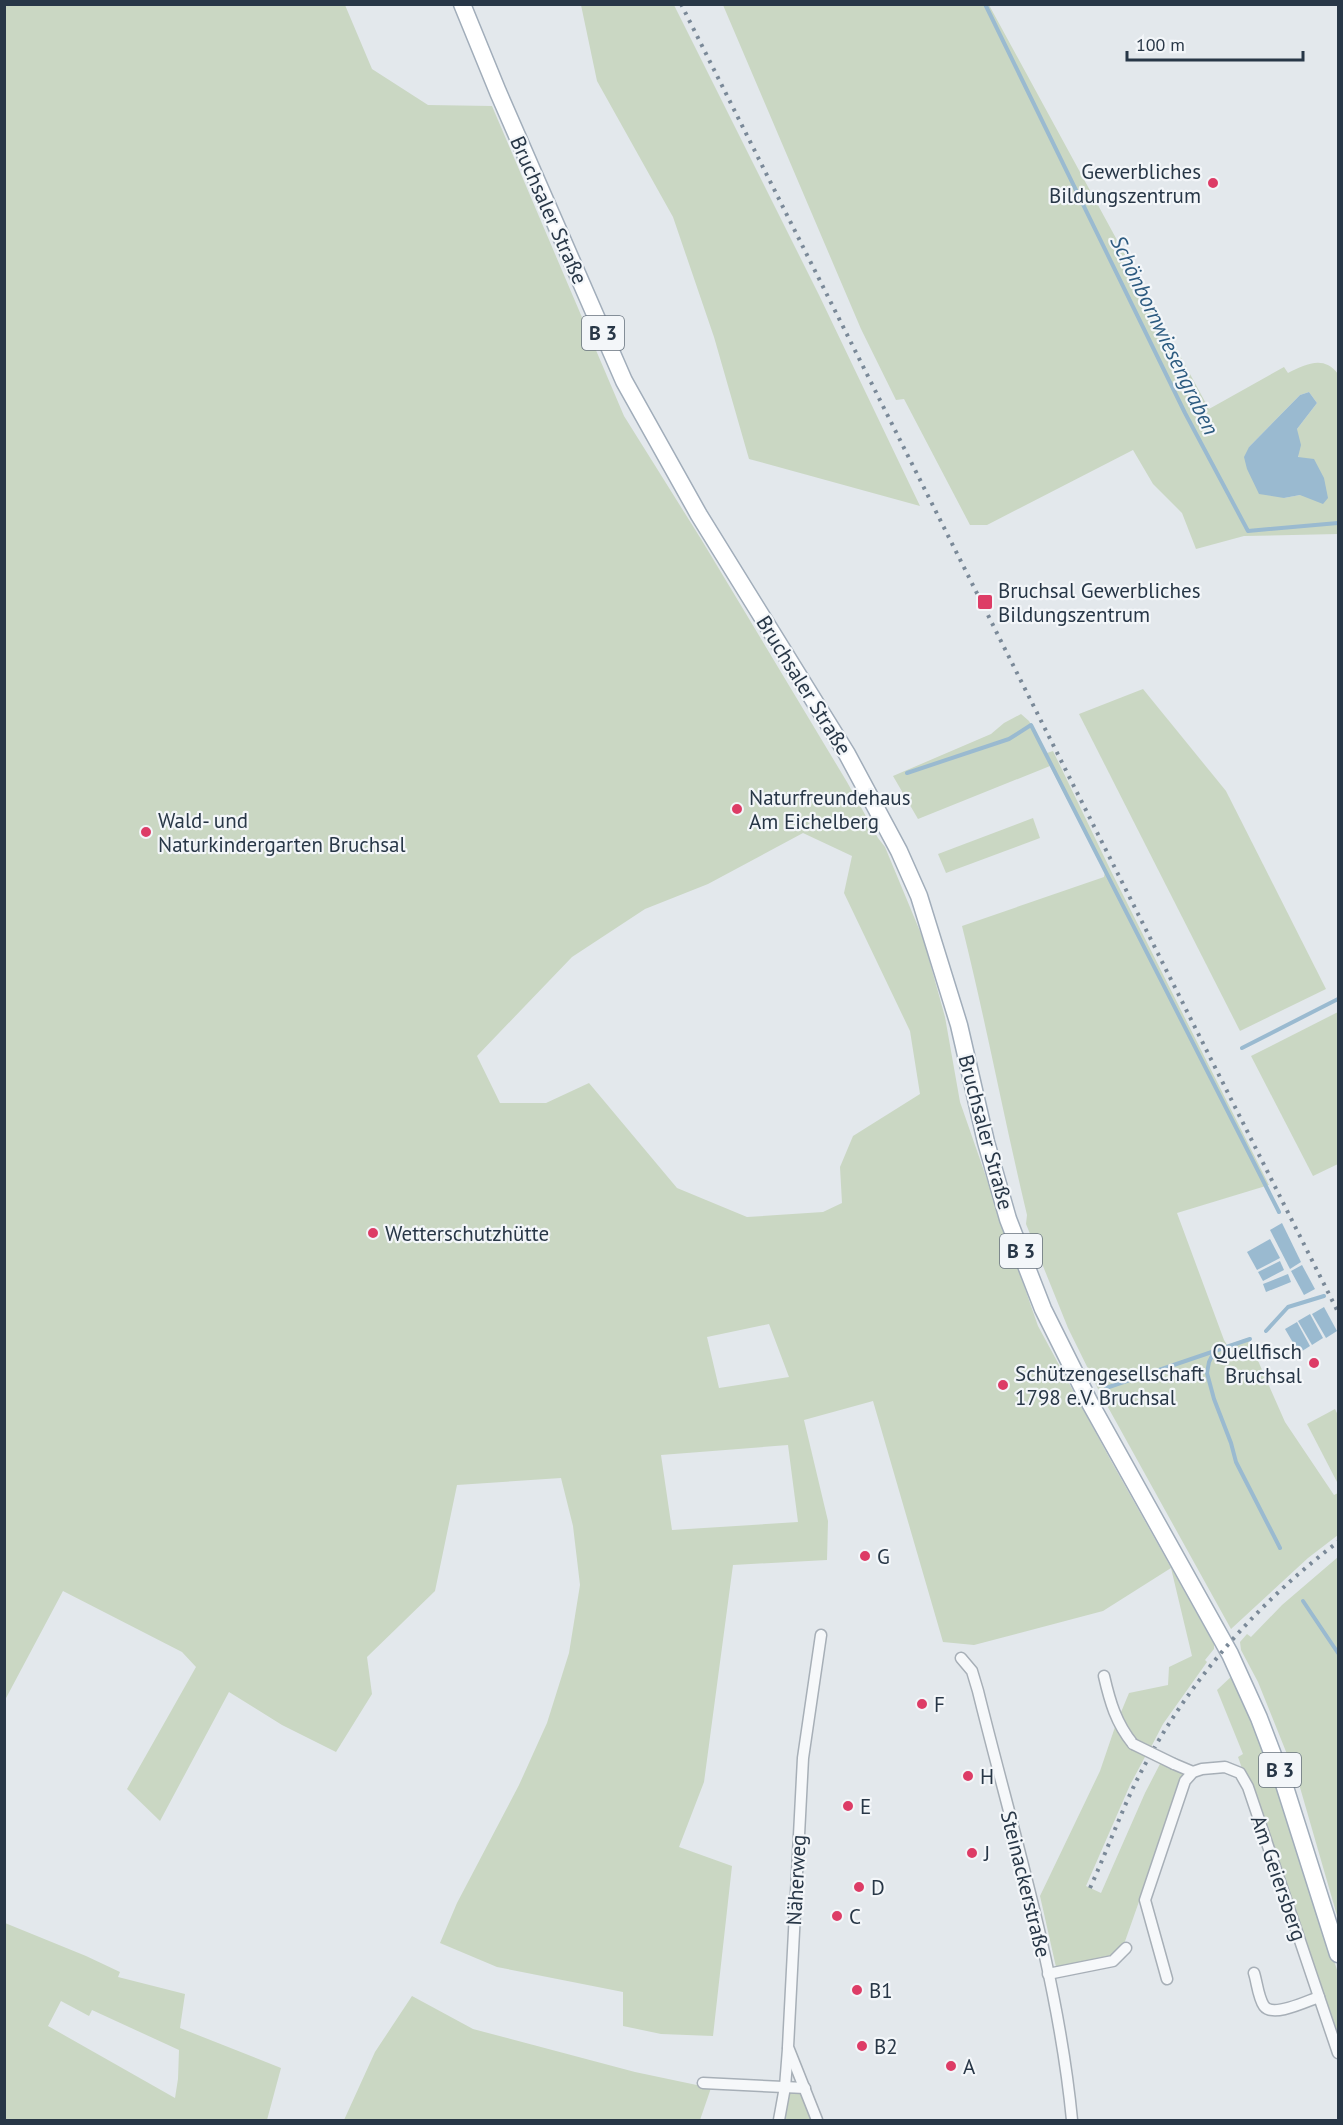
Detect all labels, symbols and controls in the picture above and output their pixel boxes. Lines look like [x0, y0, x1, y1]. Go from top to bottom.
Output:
scale bar [1127, 24, 1302, 62]
text: 100 m [1136, 33, 1185, 56]
street label: Bruchsaler Straße [504, 132, 594, 288]
place label: Gewerbliches Bildungszentrum [1049, 158, 1201, 209]
marker: Gewerbliches Bildungszentrum [1206, 176, 1220, 190]
water label: Schönbornwiesengraben [1104, 230, 1226, 440]
road number: B 3 [582, 316, 624, 350]
place label: Bruchsal Gewerbliches Bildungszentrum [998, 577, 1201, 628]
marker: Bruchsal Gewerbliches Bildungszentrum [976, 593, 994, 611]
street label: Bruchsaler Straße [750, 610, 858, 760]
place label: Naturfreundehaus Am Eichelberg [749, 784, 910, 835]
marker: Naturfreundehaus Am Eichelberg [730, 802, 744, 816]
place label: Wald- und Naturkindergarten Bruchsal [158, 807, 406, 858]
marker: Wald- und Naturkindergarten Bruchsal [139, 825, 153, 839]
street label: Bruchsaler Straße [952, 1052, 1020, 1212]
place label: Wetterschutzhütte [385, 1220, 549, 1247]
marker: Wetterschutzhütte [366, 1226, 380, 1240]
road number: B 3 [1000, 1234, 1042, 1268]
place label: Quellfisch Bruchsal [1212, 1338, 1302, 1389]
marker: Quellfisch Bruchsal [1307, 1356, 1321, 1370]
place label: Schützengesellschaft 1798 e.V. Bruchsal [1015, 1360, 1204, 1411]
marker: Schützengesellschaft 1798 e.V. Bruchsal [996, 1378, 1010, 1392]
place label: G [877, 1543, 890, 1570]
marker: G [858, 1549, 872, 1563]
place label: F [934, 1691, 945, 1718]
marker: F [915, 1697, 929, 1711]
road number: B 3 [1259, 1753, 1301, 1787]
place label: H [980, 1763, 994, 1790]
marker: H [961, 1769, 975, 1783]
place label: E [860, 1793, 871, 1820]
marker: E [841, 1799, 855, 1813]
street label: Steinackerstraße [995, 1808, 1057, 1960]
street label: Am Geiersberg [1245, 1812, 1313, 1944]
street label: Näherweg [780, 1834, 812, 1926]
place label: J [983, 1840, 990, 1867]
marker: J [965, 1846, 979, 1860]
place label: D [871, 1874, 885, 1901]
marker: D [852, 1880, 866, 1894]
place label: C [849, 1903, 861, 1930]
marker: C [830, 1909, 844, 1923]
place label: B1 [869, 1977, 893, 2004]
marker: B1 [850, 1983, 864, 1997]
place label: B2 [874, 2033, 898, 2060]
marker: B2 [855, 2039, 869, 2053]
place label: A [963, 2053, 976, 2080]
marker: A [944, 2059, 958, 2073]

